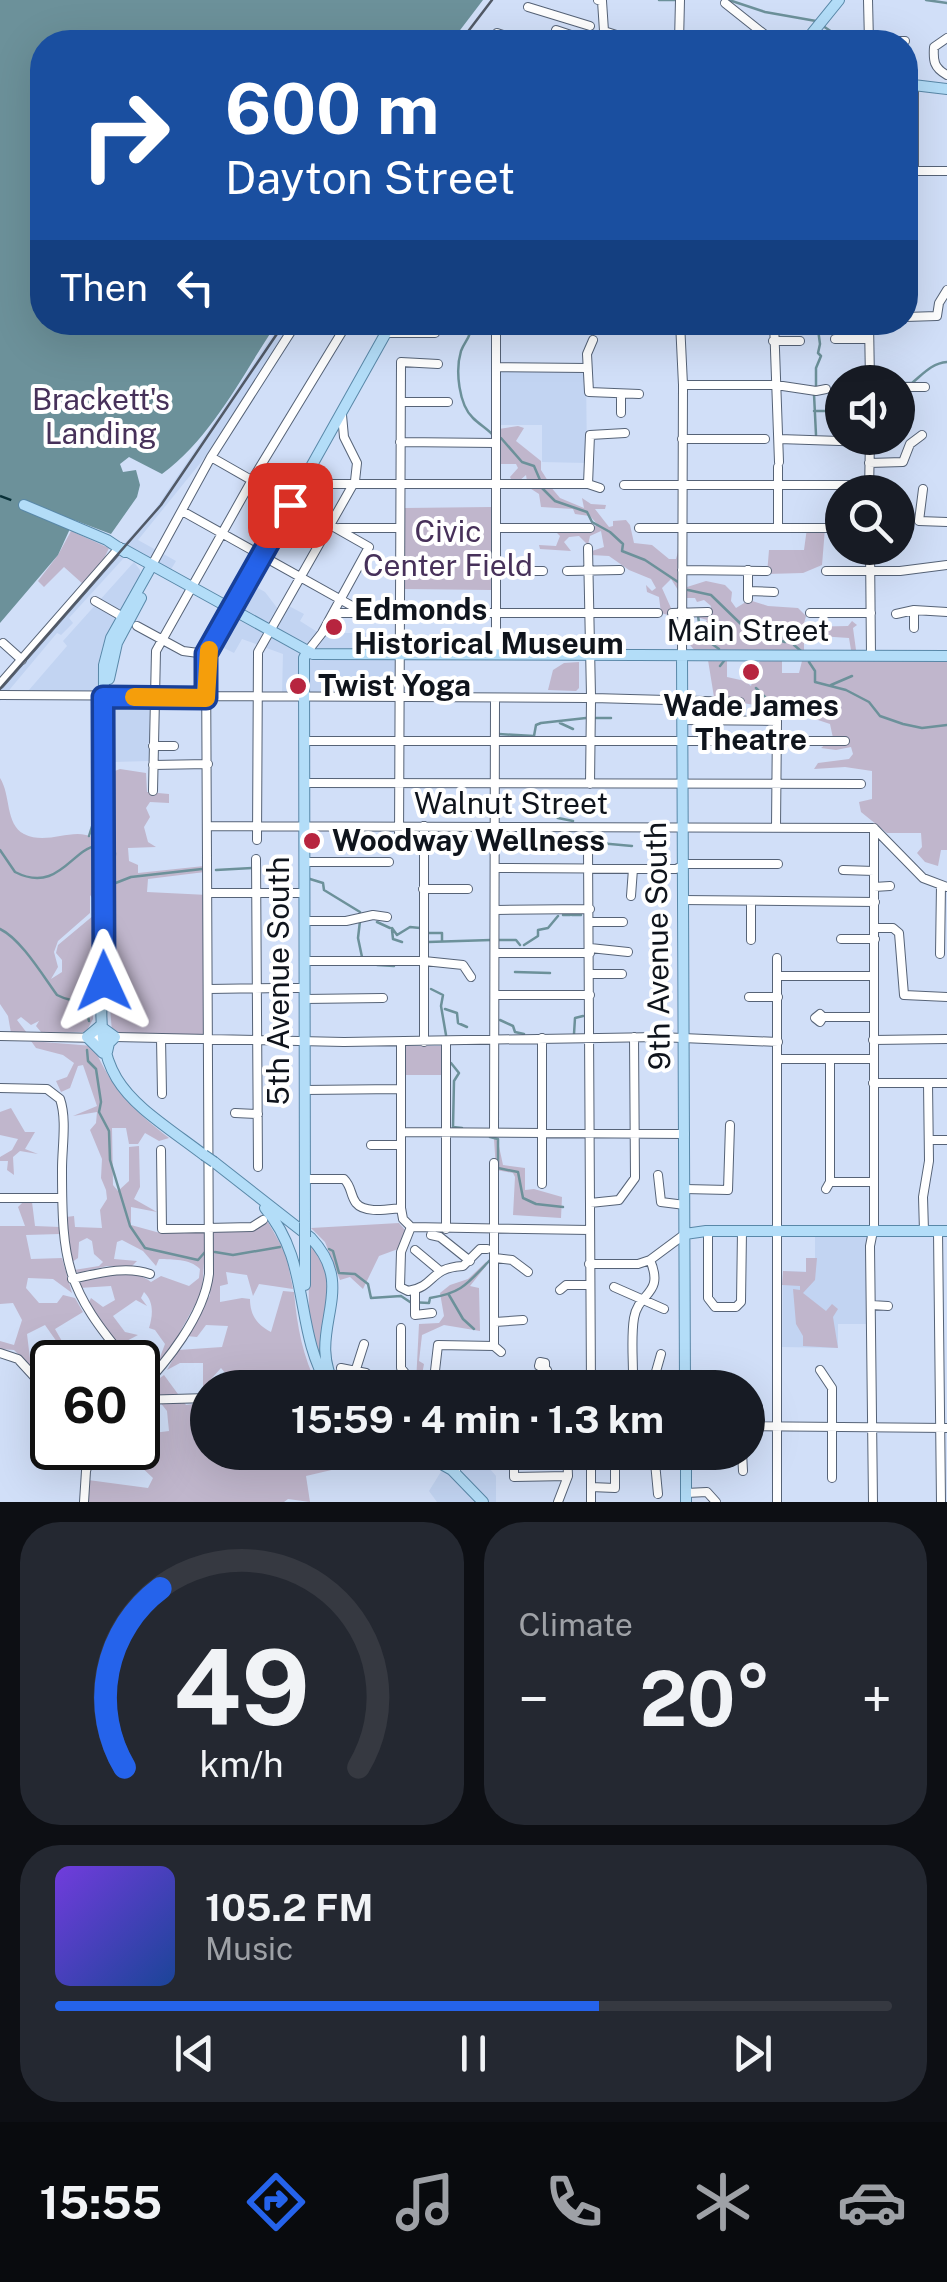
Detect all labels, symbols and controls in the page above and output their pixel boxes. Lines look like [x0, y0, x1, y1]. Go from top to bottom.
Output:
text: 600 m [225, 67, 440, 150]
icon: right [60, 70, 190, 200]
text: Dayton Street [225, 151, 515, 204]
icon: left [168, 260, 223, 315]
text: Then [60, 265, 148, 310]
map controls [825, 365, 915, 565]
button: sound [825, 365, 915, 455]
park label: Brackett's Landing [32, 381, 170, 451]
pin [248, 463, 333, 548]
button: search [825, 475, 915, 565]
icon: arrive [263, 478, 318, 533]
park label: Civic Center Field [363, 513, 533, 583]
place label: Edmonds Historical Museum [354, 591, 624, 661]
street label: Main Street [667, 612, 829, 648]
marker: Edmonds Historical Museum [323, 616, 345, 638]
marker: Wade James Theatre [740, 661, 762, 683]
place label: Twist Yoga [318, 667, 471, 703]
marker: Twist Yoga [287, 675, 309, 697]
place label: Wade James Theatre [663, 687, 839, 757]
street label: Walnut Street [414, 785, 608, 821]
street label: 9th Avenue South [637, 821, 677, 1071]
place label: Woodway Wellness [332, 822, 605, 858]
marker: Woodway Wellness [301, 830, 323, 852]
street label: 5th Avenue South [260, 857, 296, 1106]
position arrow [52, 929, 156, 1033]
speed limit sign: 60 [30, 1340, 160, 1470]
text: 15:59 · 4 min · 1.3 km [291, 1397, 664, 1442]
text: Climate [519, 1606, 633, 1643]
text: 49 [173, 1626, 310, 1748]
text: 20° [639, 1655, 771, 1743]
text: − [519, 1667, 549, 1731]
text: + [861, 1667, 892, 1731]
text: km/h [200, 1743, 284, 1785]
text: 105.2 FM [205, 1885, 373, 1930]
text: Music [205, 1930, 293, 1967]
icon: previous [167, 2026, 222, 2081]
icon: pause [446, 2026, 501, 2081]
icon: next [725, 2026, 780, 2081]
icon: directions [241, 2167, 311, 2237]
icon: music [390, 2167, 460, 2237]
icon: phone [539, 2167, 609, 2237]
icon: climate [688, 2167, 758, 2237]
icon: car [837, 2167, 907, 2237]
text: 15:55 [40, 2176, 162, 2229]

